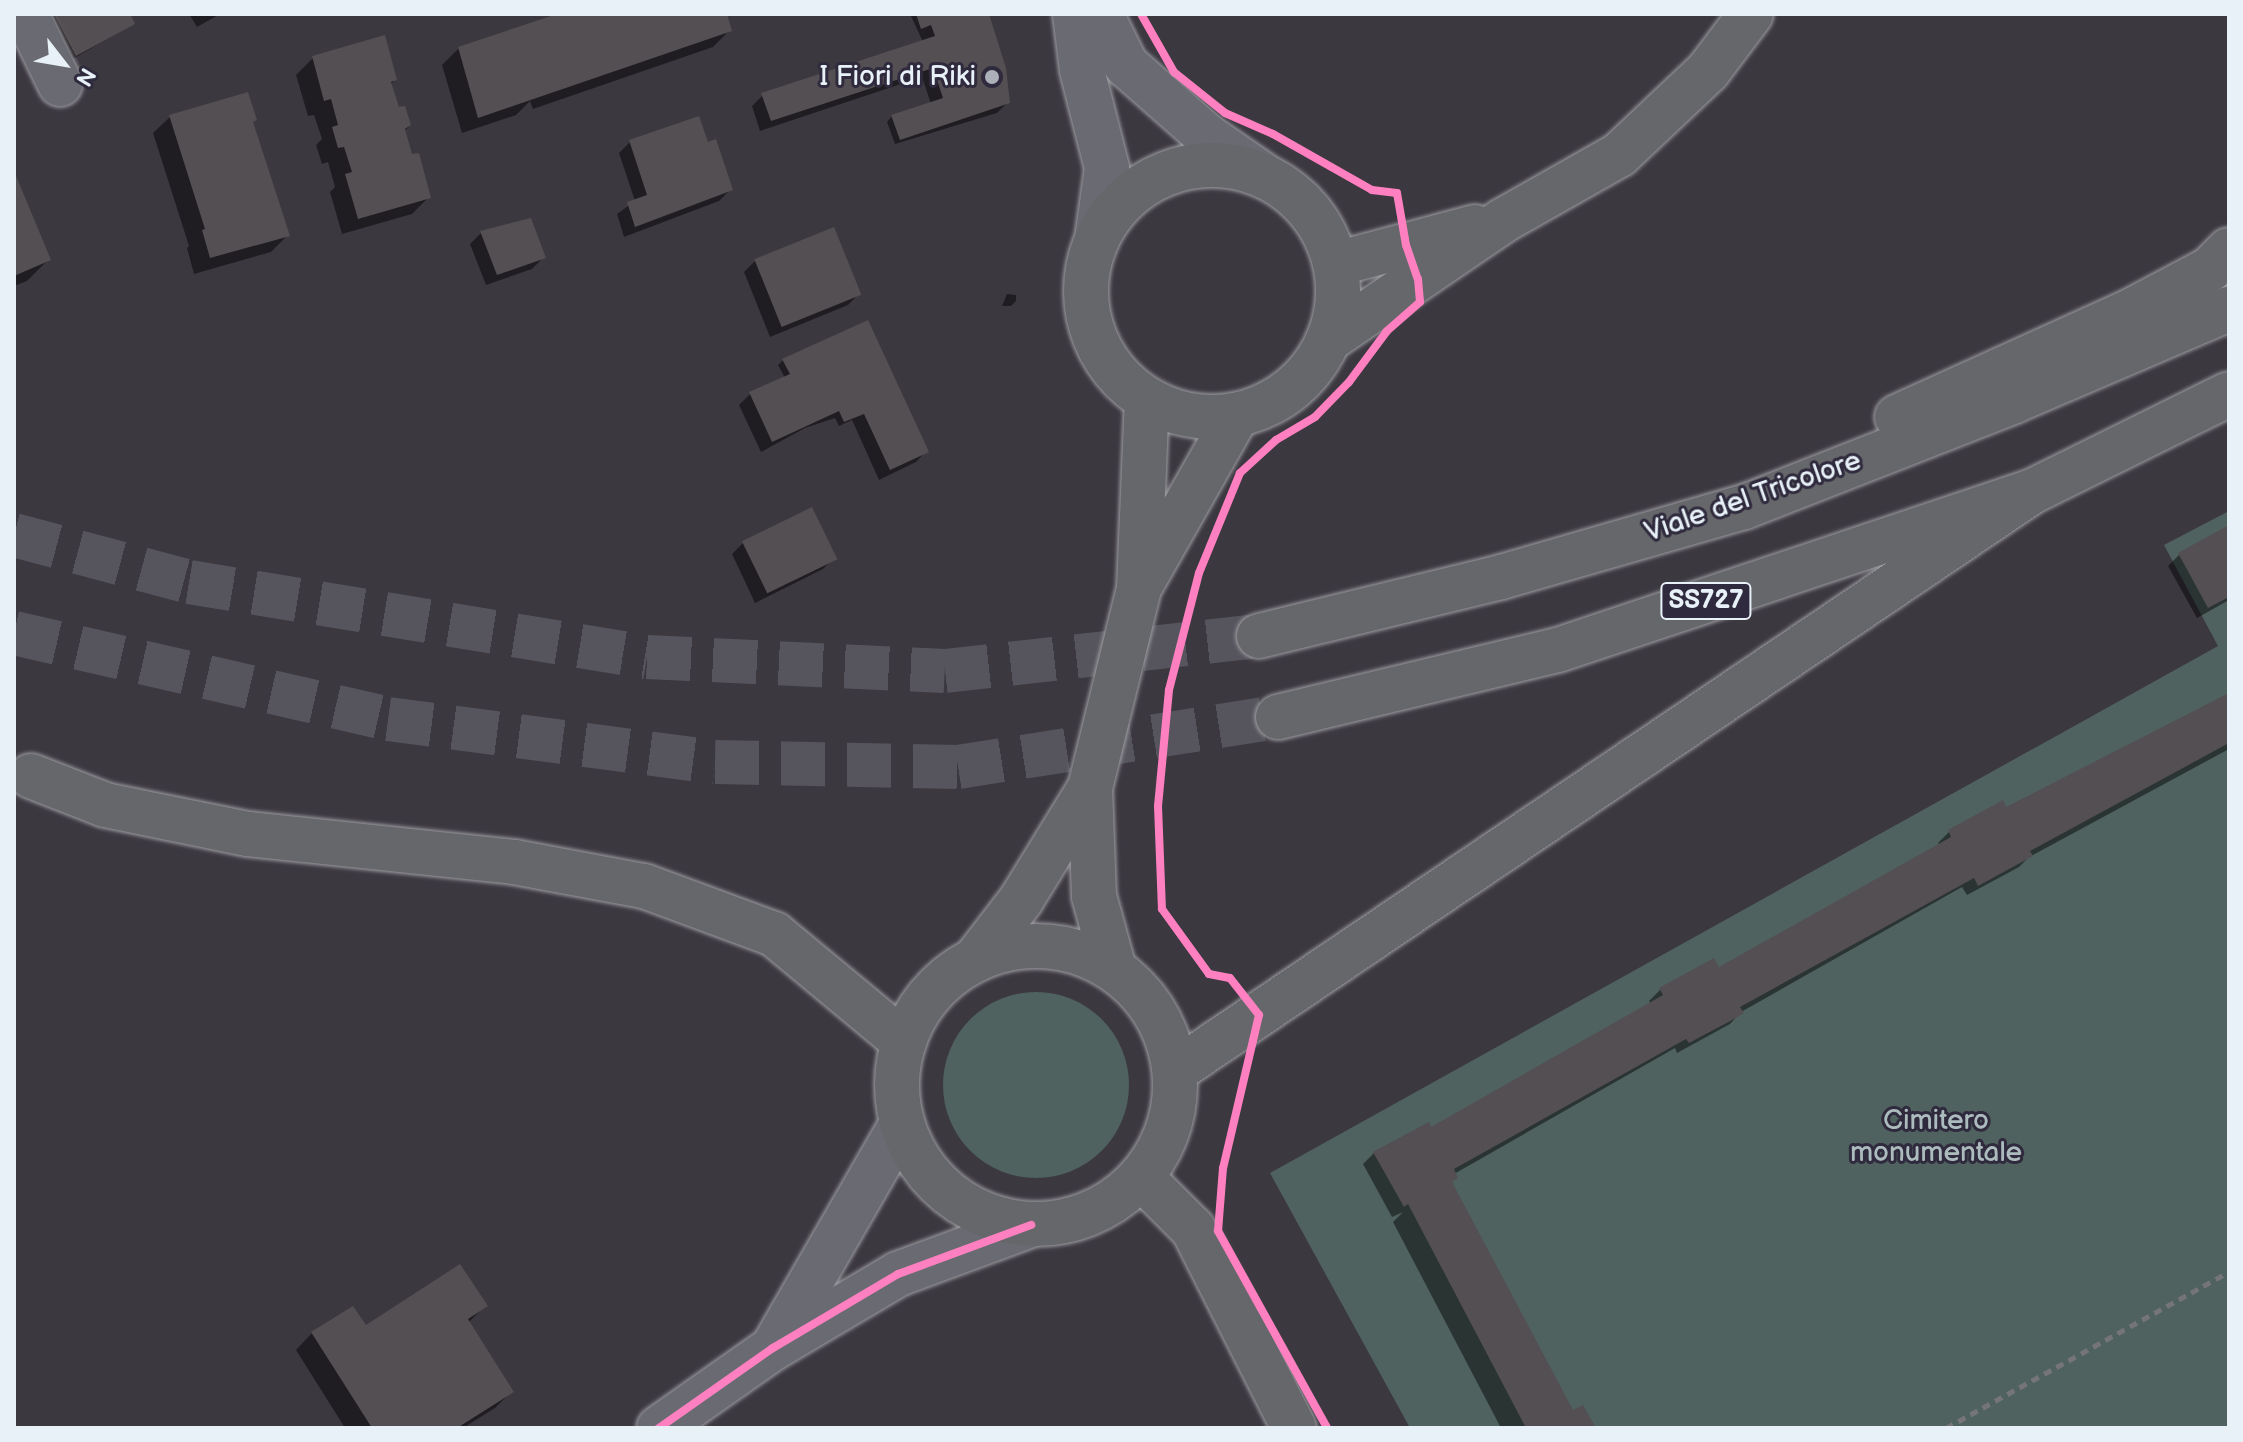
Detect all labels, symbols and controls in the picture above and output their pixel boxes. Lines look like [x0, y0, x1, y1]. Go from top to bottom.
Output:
north arrow [24, 24, 104, 104]
place label: I Fiori di Riki [820, 60, 976, 94]
text: N [69, 63, 101, 91]
marker: I Fiori di Riki [983, 68, 1001, 86]
street label: Viale del Tricolore [1640, 444, 1866, 550]
road number: SS727 [1660, 579, 1752, 623]
park label: Cimitero monumentale [1850, 1104, 2022, 1170]

